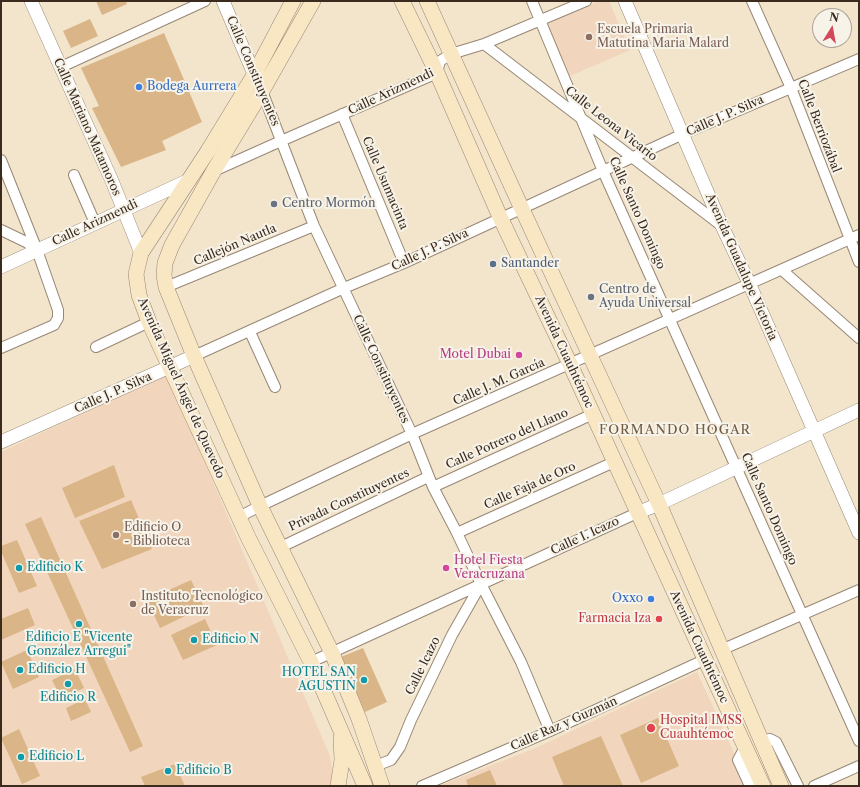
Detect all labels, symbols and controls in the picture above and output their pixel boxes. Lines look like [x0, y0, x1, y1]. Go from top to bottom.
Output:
north arrow [812, 8, 852, 48]
text: N [828, 9, 840, 25]
street label: Calle Constituyentes [223, 14, 283, 128]
place label: Escuela Primaria Matutina Maria Malard [597, 23, 729, 51]
marker: Escuela Primaria Matutina Maria Malard [584, 32, 594, 42]
street label: Calle Mariano Matamoros [50, 56, 124, 198]
street label: Calle Arizmendi [346, 66, 436, 118]
street label: Calle Berriozábal [795, 77, 843, 175]
place label: Bodega Aurrera [147, 80, 237, 94]
marker: Bodega Aurrera [134, 82, 144, 92]
street label: Calle Leona Vicario [562, 84, 660, 164]
street label: Calle J. P. Silva [684, 92, 766, 140]
street label: Calle Usumacinta [359, 134, 411, 232]
street label: Calle Santo Domingo [606, 155, 668, 271]
street label: Avenida Guadalupe Victoria [702, 191, 780, 343]
street label: Calle Arizmendi [50, 197, 140, 249]
place label: Centro Mormón [282, 197, 375, 211]
marker: Centro Mormón [269, 199, 279, 209]
street label: Callejón Nautla [192, 221, 278, 269]
street label: Calle J. P. Silva [389, 226, 471, 274]
place label: Santander [501, 257, 559, 271]
marker: Santander [488, 259, 498, 269]
place label: Centro de Ayuda Universal [599, 283, 691, 311]
marker: Centro de Ayuda Universal [586, 292, 596, 302]
street label: Avenida Cuauhtémoc [532, 293, 596, 411]
street label: Avenida Miguel Ángel de Quevedo [134, 295, 228, 481]
street label: Calle Constituyentes [350, 312, 412, 426]
place label: Motel Dubai [440, 348, 511, 362]
marker: Motel Dubai [514, 350, 524, 360]
street label: Calle J. M. García [451, 355, 547, 409]
street label: Calle J. P. Silva [72, 369, 154, 417]
street label: Calle Potrero del Llano [444, 406, 570, 472]
district label: FORMANDO HOGAR [599, 422, 751, 438]
street label: Calle Santo Domingo [738, 451, 800, 567]
street label: Calle Faja de Oro [482, 459, 578, 513]
street label: Privada Constituyentes [286, 466, 412, 534]
street label: Calle I. Icazo [548, 514, 622, 558]
place label: Edificio O - Biblioteca [124, 521, 190, 549]
marker: Edificio O - Biblioteca [111, 530, 121, 540]
place label: Hotel Fiesta Veracruzana [454, 554, 525, 582]
place label: Edificio K [27, 561, 84, 575]
marker: Edificio K [14, 563, 24, 573]
marker: Hotel Fiesta Veracruzana [441, 563, 451, 573]
street label: Avenida Cuauhtémoc [667, 588, 731, 706]
place label: Instituto Tecnológico de Veracruz [141, 590, 263, 618]
place label: Oxxo [612, 592, 643, 606]
marker: Oxxo [646, 594, 656, 604]
marker: Instituto Tecnológico de Veracruz [128, 599, 138, 609]
place label: Farmacia Iza [578, 612, 651, 626]
marker: Farmacia Iza [654, 614, 664, 624]
marker: Edificio E "Vicente González Arregui" [74, 619, 84, 629]
place label: Edificio E "Vicente González Arregui" [26, 631, 132, 659]
place label: Edificio N [202, 633, 259, 647]
marker: Edificio N [189, 635, 199, 645]
street label: Calle Icazo [403, 635, 443, 697]
place label: Edificio H [28, 663, 86, 677]
marker: Edificio H [15, 665, 25, 675]
place label: HOTEL SAN AGUSTIN [282, 666, 356, 694]
marker: HOTEL SAN AGUSTIN [359, 675, 369, 685]
marker: Edificio R [63, 679, 73, 689]
place label: Edificio R [40, 691, 96, 705]
street label: Calle Raz y Guzmán [508, 694, 620, 754]
place label: Hospital IMSS Cuauhtémoc [660, 714, 742, 742]
marker: Hospital IMSS Cuauhtémoc [645, 722, 657, 734]
place label: Edificio L [29, 750, 84, 764]
marker: Edificio L [16, 752, 26, 762]
place label: Edificio B [176, 764, 232, 778]
marker: Edificio B [163, 766, 173, 776]

